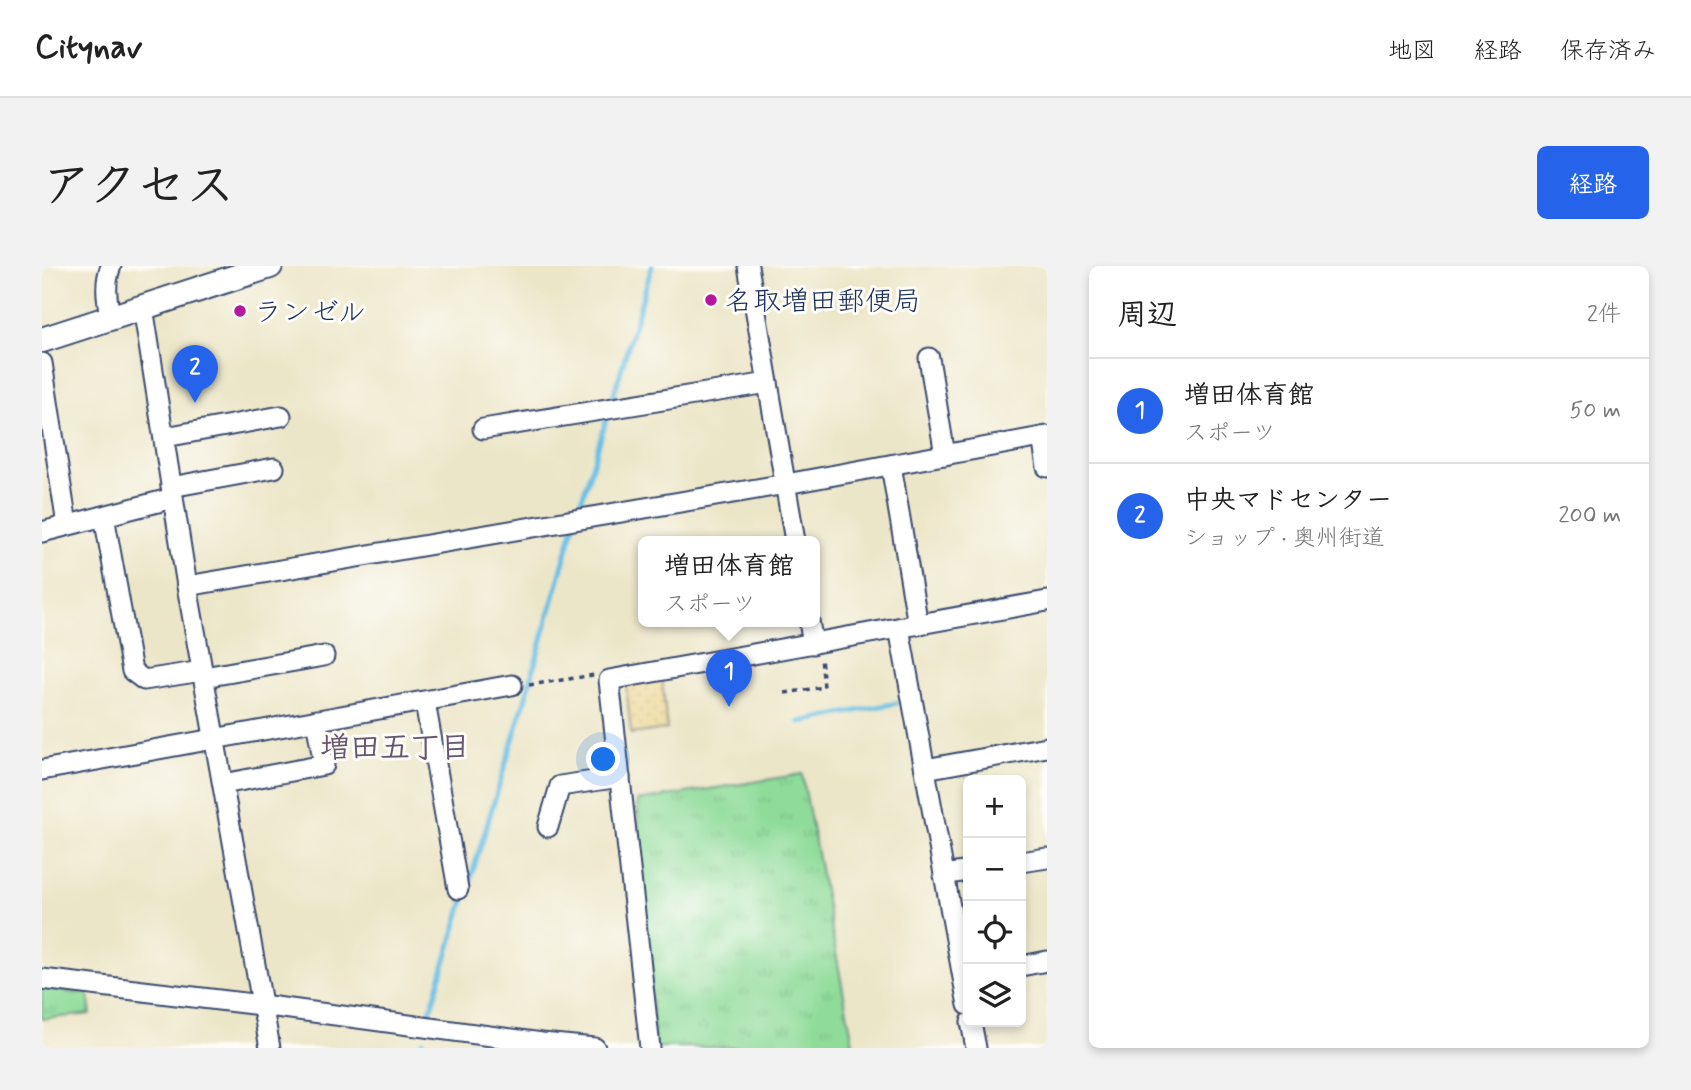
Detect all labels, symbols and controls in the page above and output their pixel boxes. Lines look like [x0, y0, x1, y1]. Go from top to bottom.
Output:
text: Citynav [35, 26, 142, 70]
text: 地図 [1388, 36, 1436, 67]
text: 経路 [1474, 36, 1522, 67]
text: 保存済み [1560, 36, 1656, 67]
button: 経路 [1537, 146, 1649, 219]
text: アクセス [42, 155, 235, 220]
place label: 名取増田郵便局 [725, 284, 921, 321]
marker: 名取増田郵便局 [703, 292, 719, 308]
place label: ランゼル [254, 295, 366, 332]
text: 周辺 [1117, 296, 1177, 335]
text: 2件 [1587, 300, 1621, 330]
marker: ランゼル [232, 303, 248, 319]
pin: 2 [172, 345, 218, 403]
text: 増田体育館 [1184, 379, 1314, 413]
text: 1 [1135, 396, 1145, 426]
text: 50 m [1570, 396, 1621, 426]
text: スポーツ [1184, 419, 1276, 449]
text: 中央マドセンター [1184, 484, 1392, 518]
text: 2 [1134, 501, 1146, 531]
text: 200 m [1558, 501, 1621, 531]
text: ショップ · 奥州街道 [1184, 524, 1385, 554]
popup [638, 536, 820, 627]
text: 増田体育館 [664, 550, 794, 584]
text: スポーツ [664, 590, 756, 620]
pin: 1 [706, 649, 752, 707]
district label: 増田五丁目 [320, 729, 470, 768]
your location [586, 742, 620, 776]
map controls [963, 775, 1026, 1027]
button: + [963, 775, 1026, 838]
button: − [963, 838, 1026, 901]
button: locate [963, 901, 1026, 964]
button: layers [963, 964, 1026, 1027]

